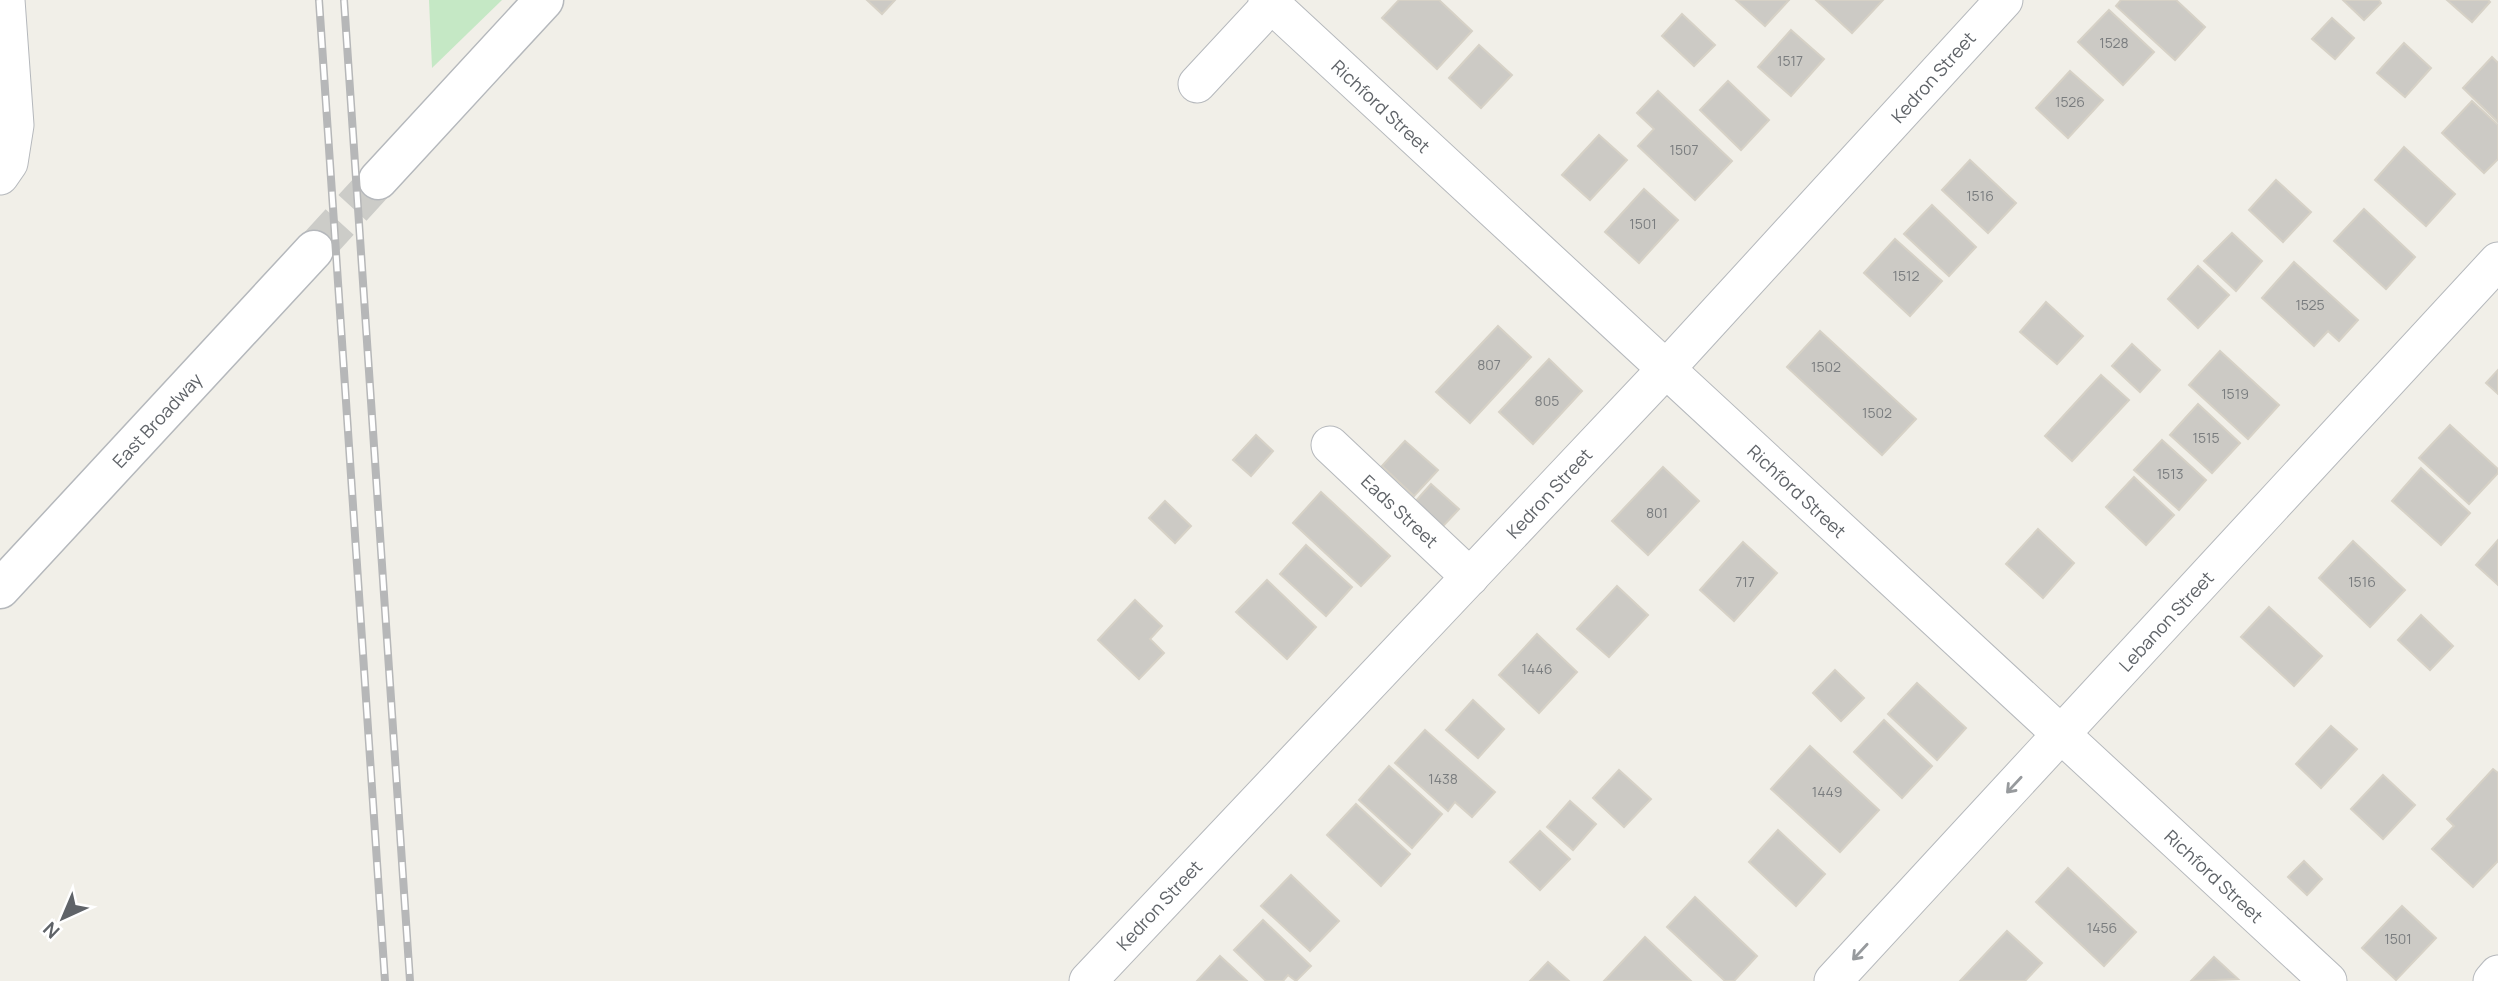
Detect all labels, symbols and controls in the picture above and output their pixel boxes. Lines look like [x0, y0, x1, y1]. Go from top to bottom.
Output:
street label: Kedron Street [1886, 26, 1980, 128]
house number: 1528 [2099, 33, 2129, 52]
house number: 1517 [1777, 51, 1803, 70]
street label: Richford Street [1327, 54, 1435, 158]
house number: 1526 [2055, 92, 2085, 111]
house number: 1507 [1669, 140, 1699, 159]
house number: 1516 [1966, 186, 1994, 205]
house number: 1501 [1629, 214, 1657, 233]
house number: 1512 [1893, 266, 1920, 285]
house number: 1525 [2295, 295, 2325, 314]
house number: 807 [1477, 355, 1501, 374]
house number: 1502 [1811, 357, 1841, 376]
street label: East Broadway [107, 367, 208, 473]
house number: 1519 [2221, 384, 2249, 403]
house number: 805 [1535, 391, 1559, 410]
house number: 1502 [1862, 403, 1892, 422]
house number: 1515 [2192, 428, 2220, 447]
street label: Richford Street [1743, 439, 1851, 543]
street label: Kedron Street [1501, 443, 1597, 543]
house number: 1513 [2157, 464, 2183, 483]
street label: Eads Street [1356, 469, 1444, 553]
house number: 801 [1646, 503, 1668, 522]
street label: Lebanon Street [2113, 566, 2219, 676]
house number: 717 [1735, 572, 1755, 591]
house number: 1516 [2348, 572, 2376, 591]
house number: 1446 [1522, 659, 1552, 678]
house number: 1438 [1428, 769, 1458, 788]
one-way arrow [2006, 776, 2023, 793]
house number: 1449 [1812, 782, 1842, 801]
street label: Richford Street [2160, 824, 2268, 928]
street label: Kedron Street [1111, 855, 1207, 955]
north arrow [28, 883, 98, 953]
text: N [37, 916, 65, 944]
house number: 1456 [2087, 918, 2117, 937]
house number: 1501 [2384, 929, 2412, 948]
one-way arrow [1852, 943, 1868, 961]

